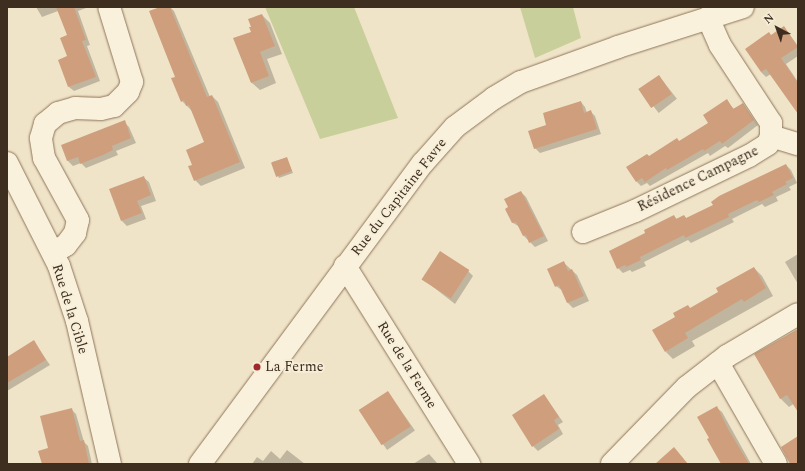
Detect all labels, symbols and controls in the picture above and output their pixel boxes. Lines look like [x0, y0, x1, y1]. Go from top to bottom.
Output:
north arrow [757, 8, 797, 48]
text: N [760, 9, 778, 28]
street label: Rue du Capitaine Favre [348, 135, 450, 259]
street label: Résidence Campagne [635, 142, 761, 216]
street label: Rue de la Cible [48, 262, 92, 356]
street label: Rue de la Ferme [374, 318, 440, 412]
place label: La Ferme [265, 359, 324, 375]
marker: La Ferme [252, 362, 262, 372]

